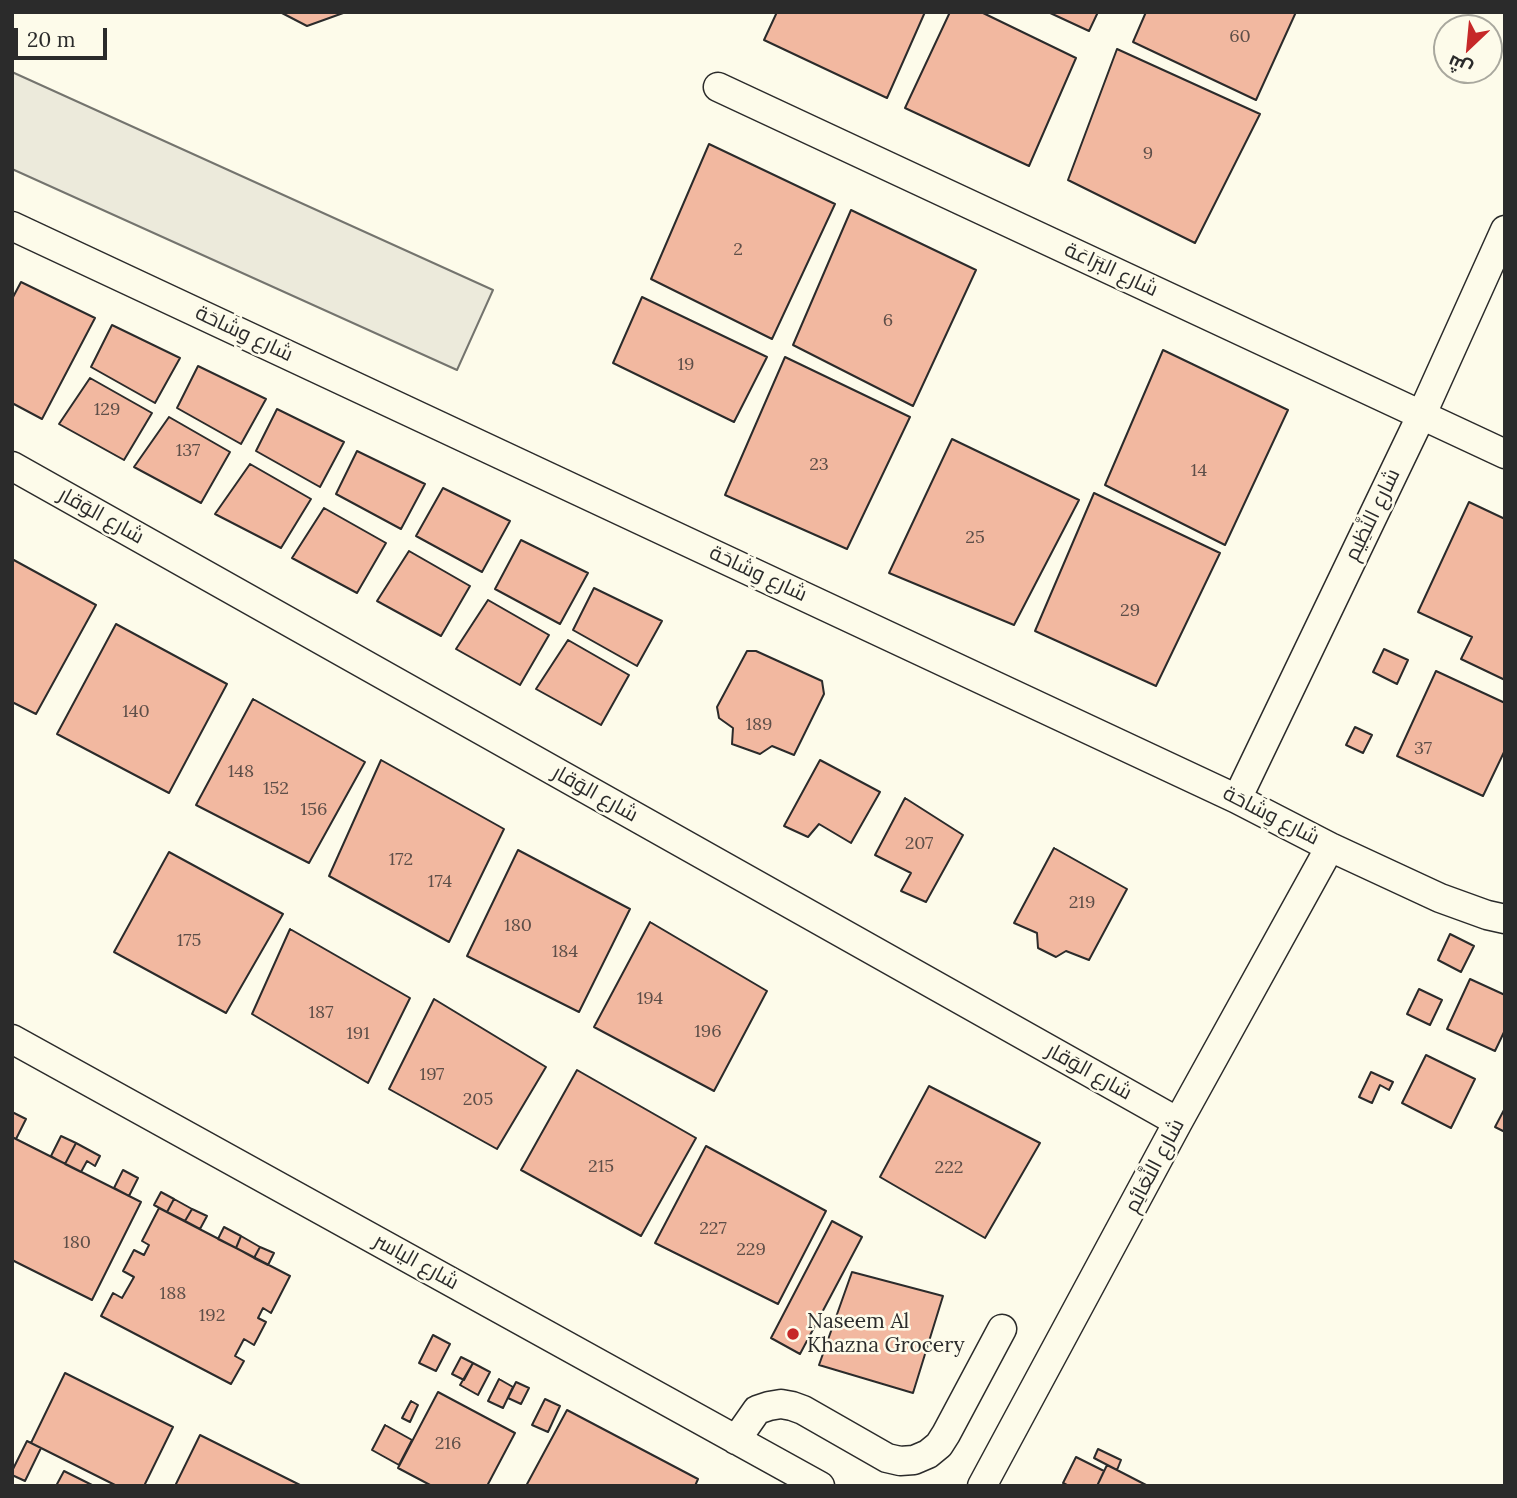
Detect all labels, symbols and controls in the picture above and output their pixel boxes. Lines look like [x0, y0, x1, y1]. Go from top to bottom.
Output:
scale bar [18, 14, 110, 58]
north arrow [1433, 14, 1503, 84]
text: 20 m [27, 26, 76, 53]
house number: 60 [1229, 26, 1251, 48]
text: ش [1443, 50, 1476, 82]
house number: 9 [1143, 143, 1153, 165]
street label: شارع البَرَاعَة [1060, 237, 1162, 303]
house number: 2 [733, 239, 743, 261]
street label: شارع وِشَاحَة [191, 300, 297, 368]
house number: 6 [883, 310, 893, 332]
house number: 19 [678, 354, 694, 376]
house number: 129 [94, 399, 120, 421]
house number: 137 [176, 440, 200, 462]
house number: 23 [809, 454, 829, 476]
house number: 14 [1191, 460, 1207, 482]
street label: شارع النَّظِيم [1340, 465, 1406, 565]
street label: شارع الوَقار [54, 482, 148, 550]
house number: 25 [965, 527, 985, 549]
street label: شارع وِشَاحَة [705, 540, 811, 608]
house number: 29 [1120, 600, 1140, 622]
house number: 140 [122, 701, 150, 723]
house number: 189 [746, 714, 772, 736]
house number: 37 [1414, 738, 1432, 760]
street label: شارع الوَقار [548, 760, 642, 828]
house number: 148 [228, 761, 254, 783]
house number: 152 [263, 778, 289, 800]
street label: شارع وِشَاحَة [1219, 781, 1323, 851]
house number: 156 [301, 799, 327, 821]
house number: 207 [905, 833, 933, 855]
house number: 172 [389, 849, 413, 871]
house number: 174 [428, 871, 452, 893]
house number: 219 [1069, 892, 1095, 914]
house number: 180 [504, 915, 532, 937]
house number: 175 [177, 930, 201, 952]
house number: 184 [552, 941, 578, 963]
house number: 194 [637, 988, 663, 1010]
house number: 187 [309, 1002, 333, 1024]
house number: 196 [694, 1021, 722, 1043]
house number: 191 [346, 1023, 370, 1045]
street label: شارع الوَقار [1042, 1038, 1136, 1106]
house number: 197 [420, 1064, 444, 1086]
house number: 205 [463, 1089, 493, 1111]
street label: شارع النَّعَائِم [1120, 1115, 1190, 1217]
house number: 215 [588, 1156, 614, 1178]
house number: 222 [935, 1157, 963, 1179]
house number: 227 [699, 1218, 727, 1240]
street label: شارع الياسر [369, 1228, 463, 1296]
house number: 180 [63, 1232, 91, 1254]
house number: 229 [736, 1239, 766, 1261]
house number: 188 [160, 1283, 186, 1305]
house number: 192 [199, 1305, 225, 1327]
place label: Naseem Al Khazna Grocery [807, 1309, 965, 1359]
marker: Naseem Al Khazna Grocery [785, 1326, 801, 1342]
house number: 216 [435, 1433, 461, 1455]

